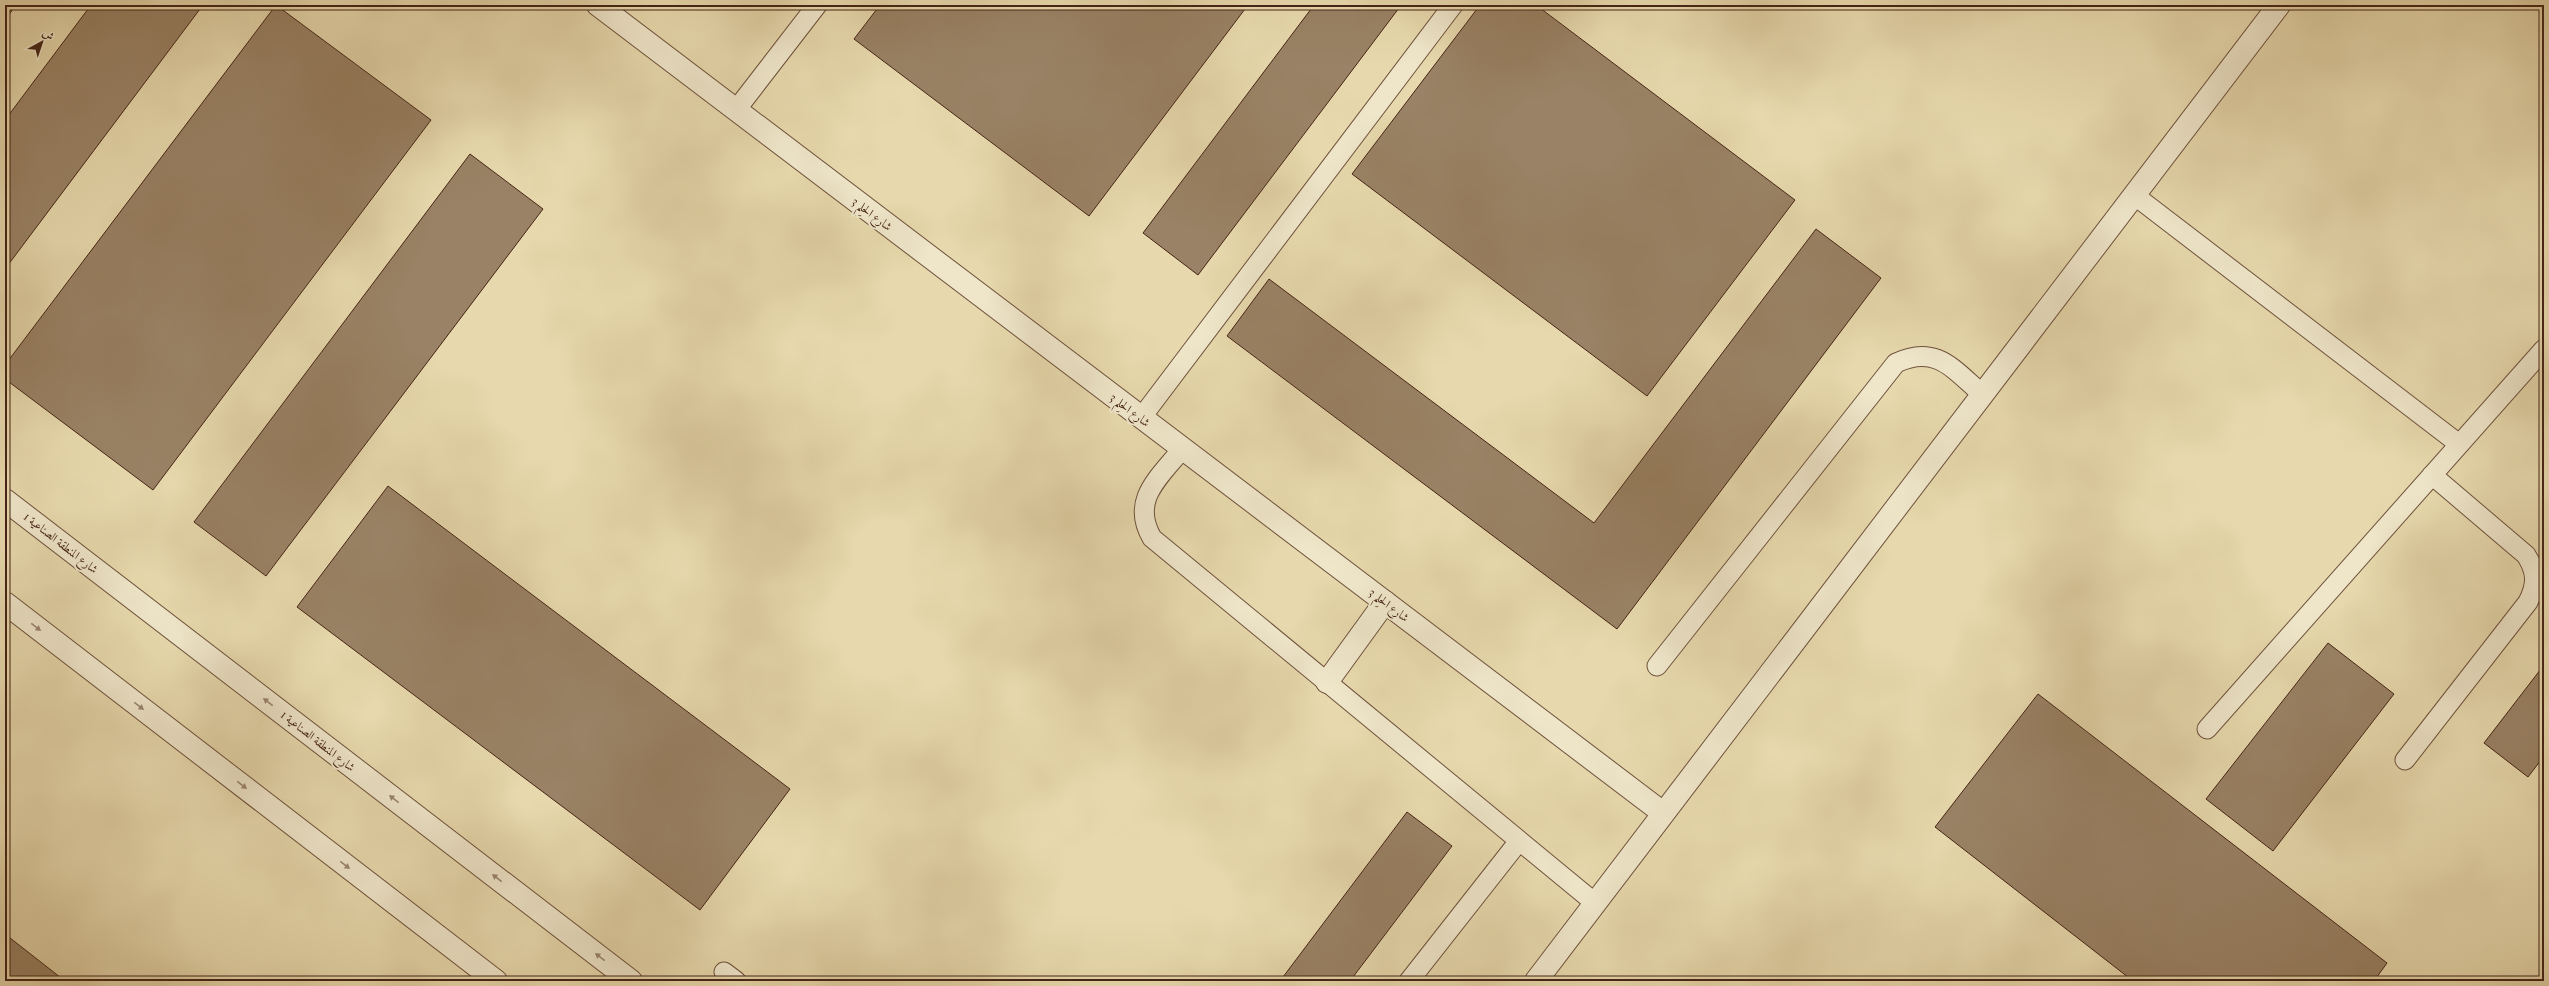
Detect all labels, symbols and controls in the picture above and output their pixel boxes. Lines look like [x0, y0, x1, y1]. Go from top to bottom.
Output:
north arrow [22, 22, 62, 62]
text: ش [40, 26, 57, 43]
street label: شارع الحِلم 3 [846, 194, 895, 238]
street label: شارع الحِلم 3 [1104, 390, 1153, 434]
street label: شارع المنطقة الصناعية 1 [19, 510, 101, 580]
street label: شارع الحِلم 3 [1363, 585, 1412, 629]
one-way arrow [30, 623, 41, 631]
one-way arrow [263, 698, 274, 707]
one-way arrow [133, 702, 144, 710]
street label: شارع المنطقة الصناعية 1 [276, 708, 358, 778]
one-way arrow [237, 781, 247, 789]
one-way arrow [388, 795, 399, 803]
one-way arrow [340, 860, 350, 868]
one-way arrow [491, 874, 502, 882]
one-way arrow [594, 953, 605, 961]

